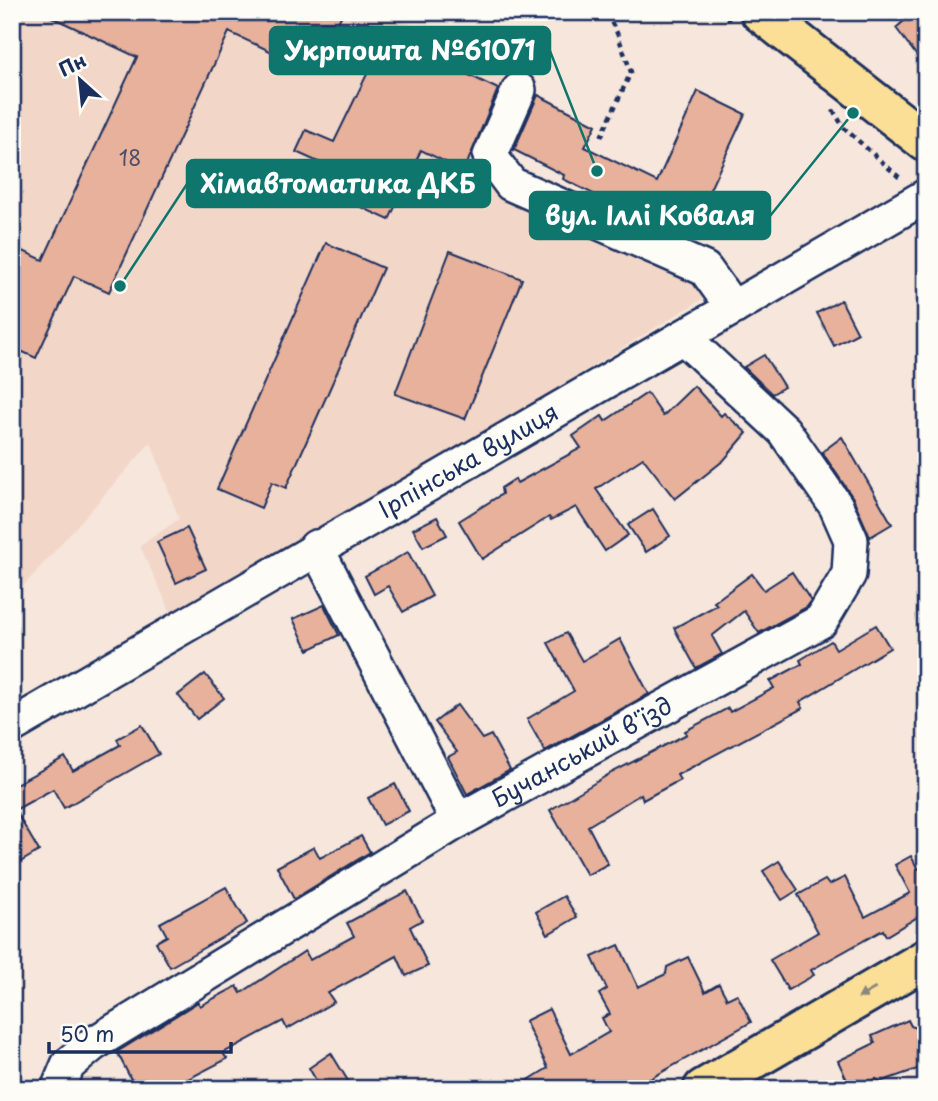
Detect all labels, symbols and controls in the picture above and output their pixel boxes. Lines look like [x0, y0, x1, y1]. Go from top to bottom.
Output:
callout: Укрпошта №61071 [270, 27, 550, 74]
text: Укрпошта №61071 [283, 30, 536, 69]
text: Пн [53, 45, 90, 83]
north arrow [46, 46, 116, 116]
house number: 18 [119, 141, 141, 173]
callout: Хімавтоматика ДКБ [187, 160, 490, 207]
text: Хімавтоматика ДКБ [200, 163, 476, 202]
callout: вул. Іллі Коваля [530, 192, 770, 239]
text: вул. Іллі Коваля [545, 195, 755, 234]
street label: Ірпінська вулиця [371, 393, 565, 526]
street label: Бучанський в'їзд [484, 686, 678, 815]
one-way arrow [857, 987, 876, 999]
scale bar [49, 1010, 231, 1054]
text: 50 m [60, 1017, 114, 1049]

